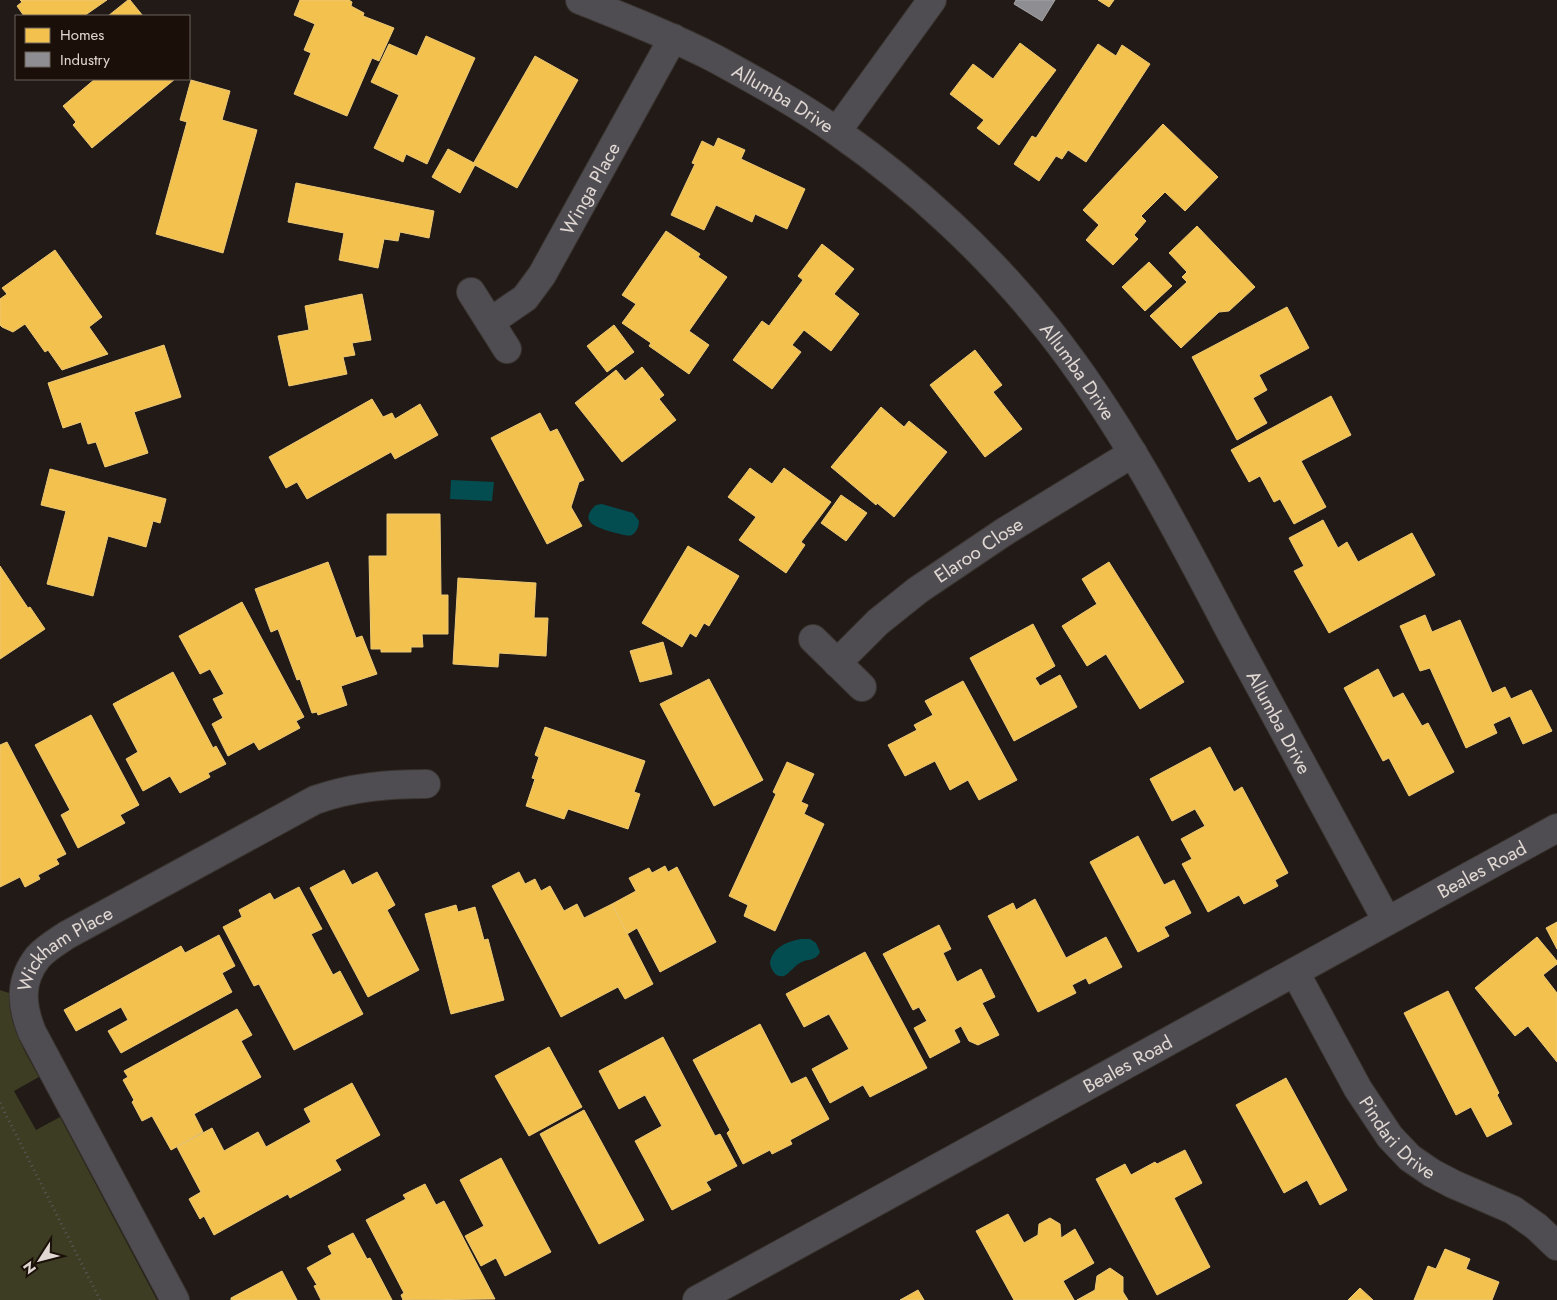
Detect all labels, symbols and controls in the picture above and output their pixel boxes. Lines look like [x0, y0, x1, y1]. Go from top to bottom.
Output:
legend [15, 15, 190, 80]
text: Homes [60, 24, 104, 46]
text: Industry [60, 49, 110, 71]
street label: Allumba Drive [727, 58, 839, 140]
street label: Winga Place [554, 137, 627, 240]
street label: Allumba Drive [1034, 317, 1122, 425]
street label: Elaroo Close [929, 510, 1029, 589]
street label: Allumba Drive [1240, 666, 1318, 779]
street label: Beales Road [1432, 834, 1531, 905]
street label: Wickham Place [11, 900, 118, 994]
street label: Beales Road [1078, 1029, 1177, 1100]
street label: Pindari Drive [1352, 1091, 1441, 1186]
north arrow [15, 1235, 65, 1285]
text: N [18, 1257, 41, 1278]

